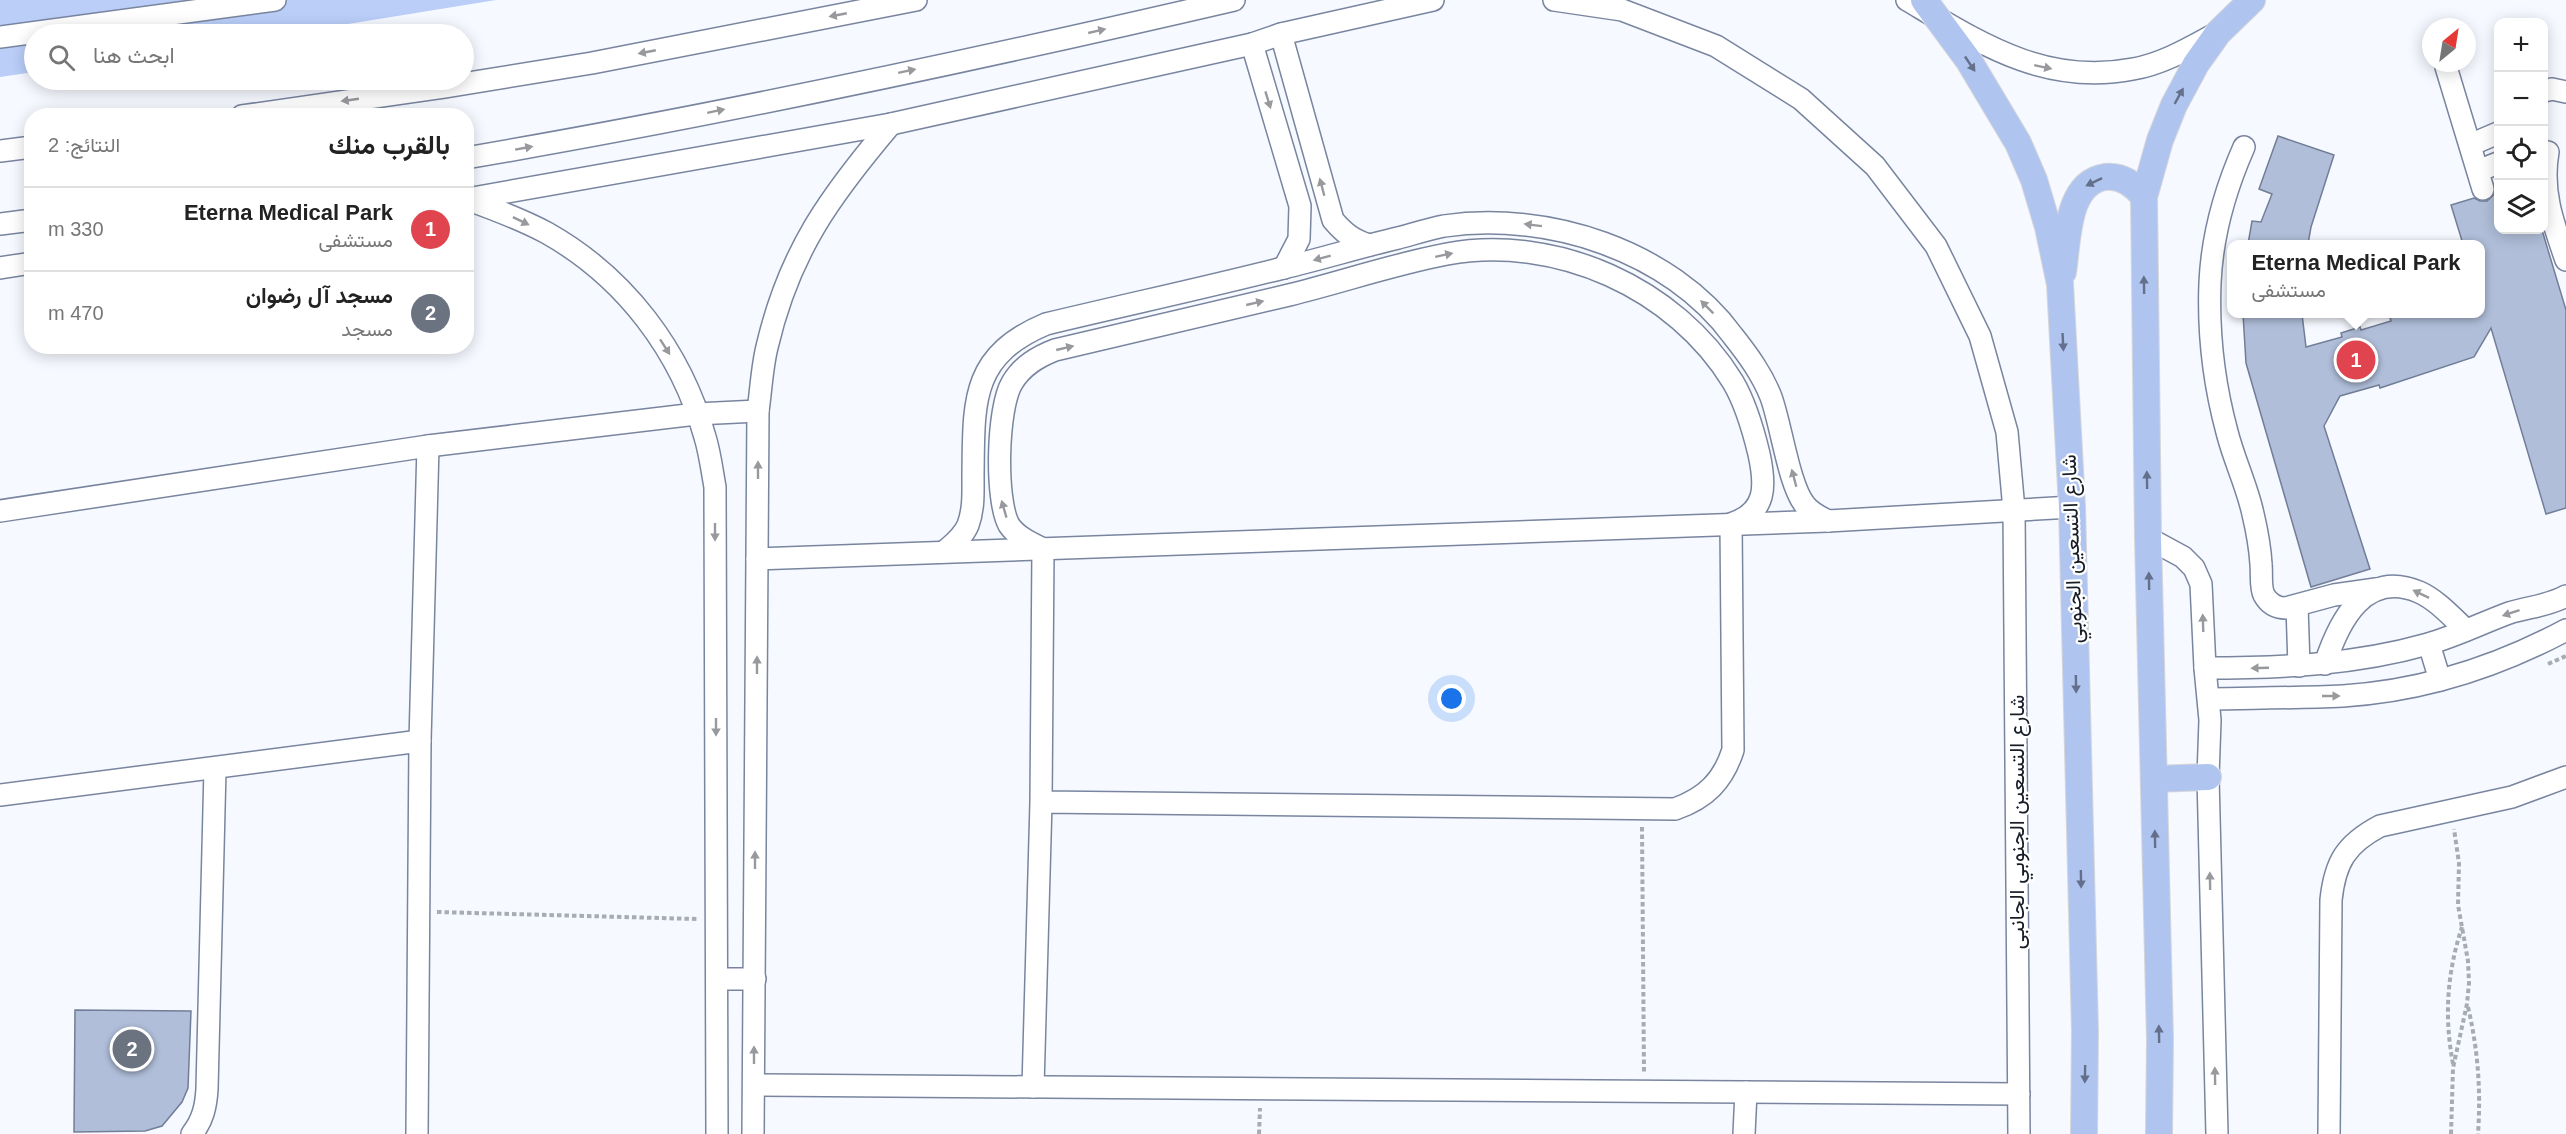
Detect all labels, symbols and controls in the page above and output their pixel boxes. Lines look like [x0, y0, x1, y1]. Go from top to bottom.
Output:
one-way arrow [828, 11, 847, 20]
north arrow [2422, 18, 2476, 72]
map controls [2494, 18, 2548, 234]
button: + [2494, 18, 2548, 72]
search box [24, 24, 474, 90]
one-way arrow [1088, 26, 1107, 36]
icon: search [45, 41, 78, 74]
text: ابحث هنا [93, 43, 175, 68]
one-way arrow [637, 48, 656, 57]
one-way arrow [1964, 56, 1975, 72]
one-way arrow [2033, 63, 2052, 72]
one-way arrow [897, 66, 916, 75]
button: − [2494, 72, 2548, 126]
one-way arrow [2174, 87, 2184, 104]
one-way arrow [1264, 91, 1273, 109]
one-way arrow [341, 95, 360, 105]
one-way arrow [706, 106, 725, 115]
button: locate [2494, 126, 2548, 180]
text: بالقرب منك [329, 130, 450, 160]
text: النتائج: 2 [48, 134, 120, 156]
one-way arrow [515, 143, 534, 152]
one-way arrow [2085, 177, 2103, 187]
one-way arrow [1317, 178, 1327, 196]
button: layers [2494, 180, 2548, 234]
text: Eterna Medical Park [184, 200, 393, 225]
one-way arrow [512, 215, 530, 225]
text: 330 m [48, 218, 104, 240]
text: 1 [425, 218, 436, 240]
one-way arrow [1524, 221, 1543, 230]
text: مستشفى [318, 229, 393, 251]
popup [2227, 240, 2485, 318]
one-way arrow [1435, 250, 1454, 259]
text: Eterna Medical Park [2251, 250, 2461, 275]
one-way arrow [1313, 253, 1331, 263]
one-way arrow [2139, 275, 2148, 294]
text: مستشفى [2251, 279, 2326, 301]
text: مسجد آل رضوان [246, 283, 393, 308]
one-way arrow [1246, 298, 1265, 308]
one-way arrow [1700, 301, 1714, 315]
text: 470 m [48, 302, 104, 324]
text: 2 [425, 302, 436, 324]
text: مسجد [341, 318, 393, 340]
one-way arrow [2059, 333, 2068, 352]
pin: 1 [2336, 338, 2376, 382]
one-way arrow [660, 339, 671, 355]
one-way arrow [1056, 342, 1075, 352]
street label: شارع التسعين الجنوبي [2057, 454, 2092, 644]
one-way arrow [753, 460, 763, 479]
one-way arrow [1788, 469, 1798, 487]
one-way arrow [2142, 470, 2152, 489]
one-way arrow [999, 500, 1008, 518]
one-way arrow [710, 523, 720, 542]
one-way arrow [2144, 571, 2154, 590]
one-way arrow [2412, 590, 2429, 599]
one-way arrow [2502, 609, 2520, 619]
one-way arrow [2198, 614, 2207, 633]
one-way arrow [752, 655, 761, 674]
one-way arrow [2251, 663, 2270, 672]
one-way arrow [2072, 674, 2081, 693]
your location [1437, 684, 1466, 713]
one-way arrow [2321, 691, 2340, 701]
street label: شارع التسعين الجنوبي الجانبى [2005, 695, 2034, 949]
one-way arrow [711, 718, 721, 737]
one-way arrow [2150, 829, 2160, 848]
one-way arrow [750, 850, 760, 869]
one-way arrow [2077, 869, 2086, 888]
one-way arrow [2206, 871, 2215, 890]
one-way arrow [2155, 1024, 2164, 1043]
pin: 2 [112, 1026, 152, 1072]
one-way arrow [749, 1045, 759, 1064]
one-way arrow [2080, 1064, 2090, 1083]
one-way arrow [2211, 1066, 2220, 1085]

